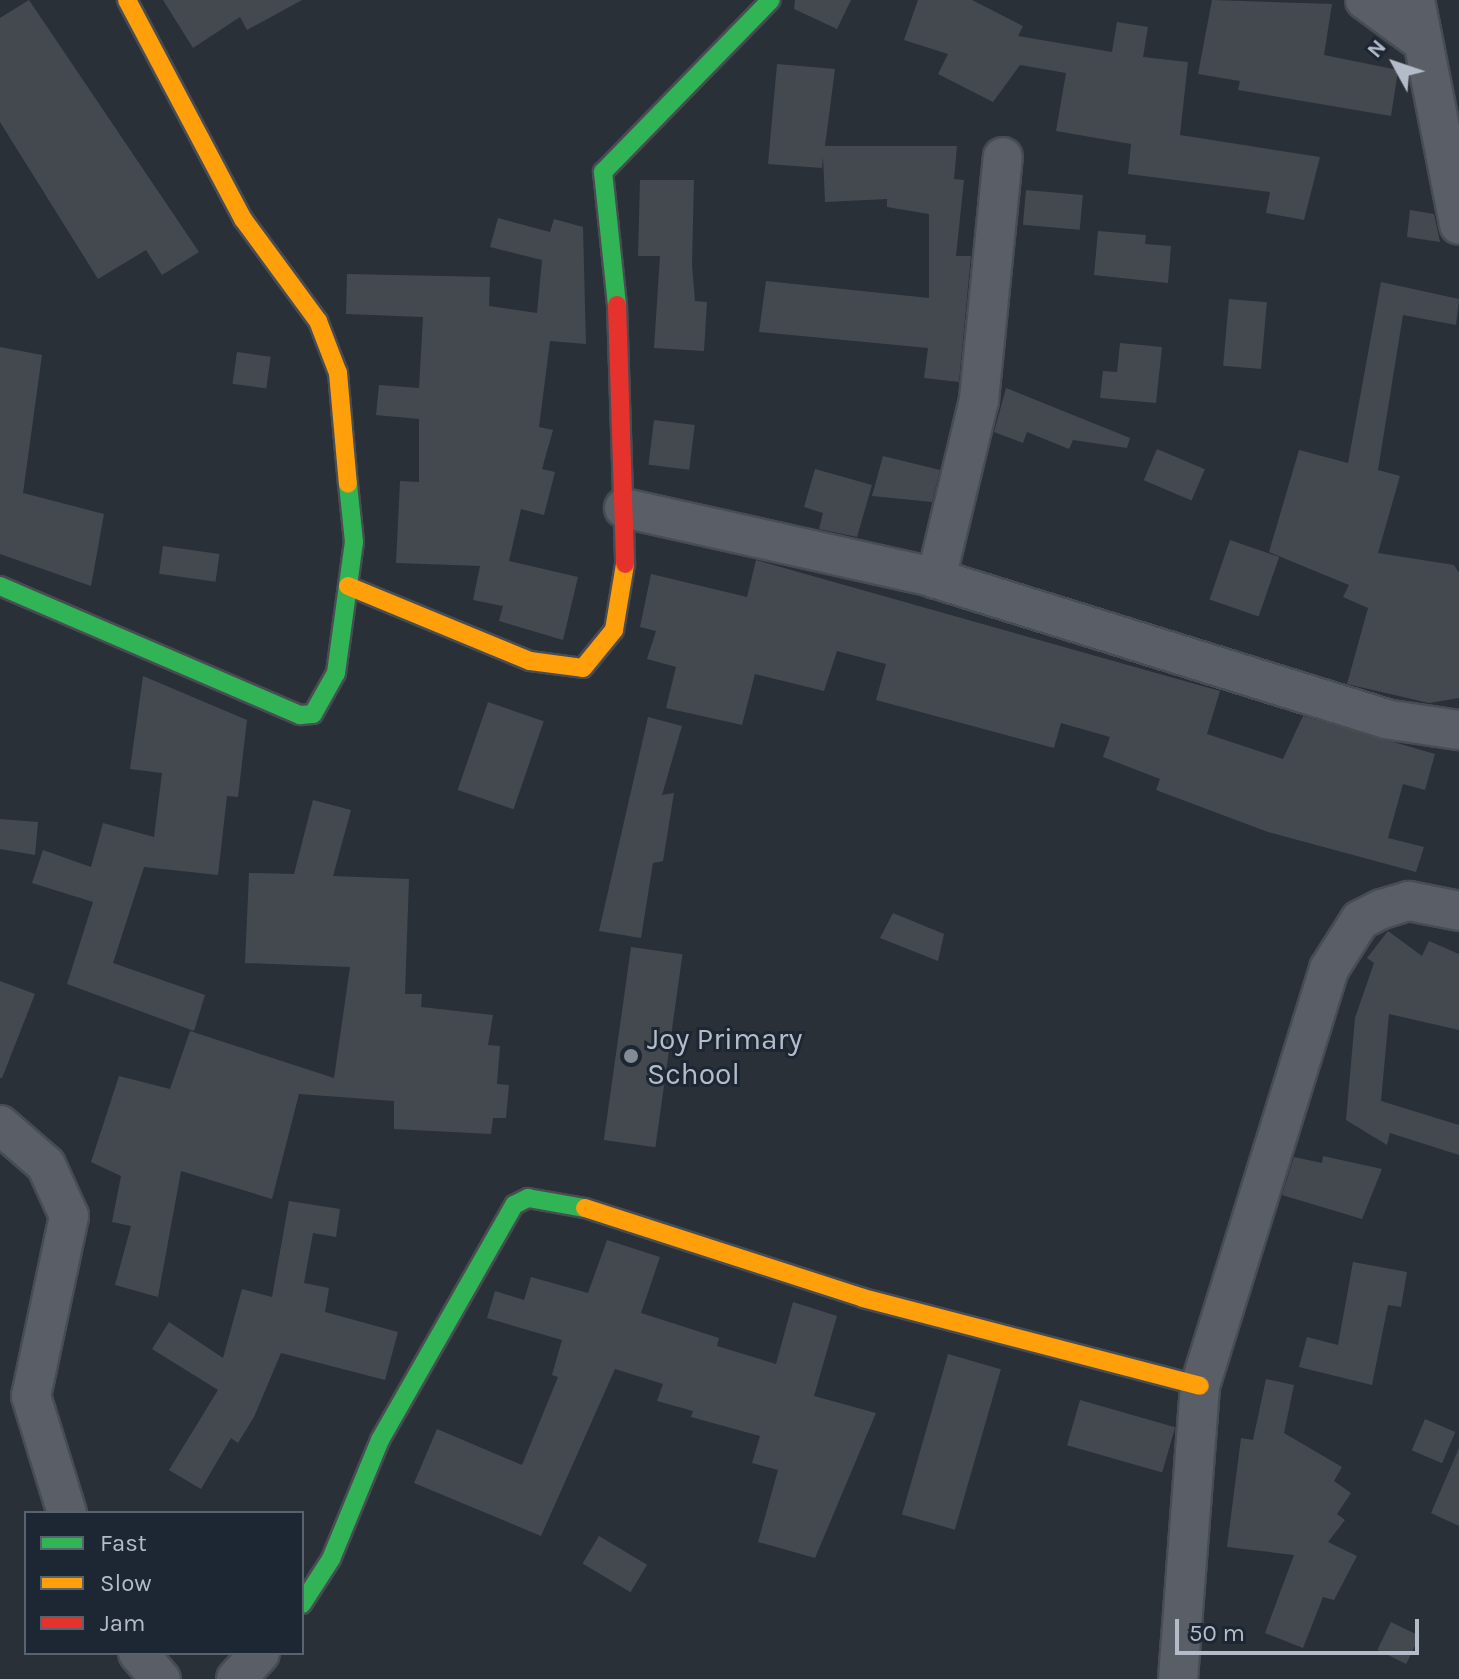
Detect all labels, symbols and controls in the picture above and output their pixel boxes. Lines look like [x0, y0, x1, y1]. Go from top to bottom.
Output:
north arrow [1355, 24, 1435, 104]
text: N [1362, 34, 1392, 63]
place label: Joy Primary School [647, 1021, 802, 1092]
marker: Joy Primary School [622, 1047, 640, 1065]
legend [24, 1511, 304, 1655]
text: Fast [100, 1529, 147, 1557]
text: Slow [100, 1569, 152, 1597]
scale bar [1179, 1603, 1423, 1653]
text: Jam [100, 1609, 145, 1637]
text: 50 m [1189, 1619, 1245, 1647]

